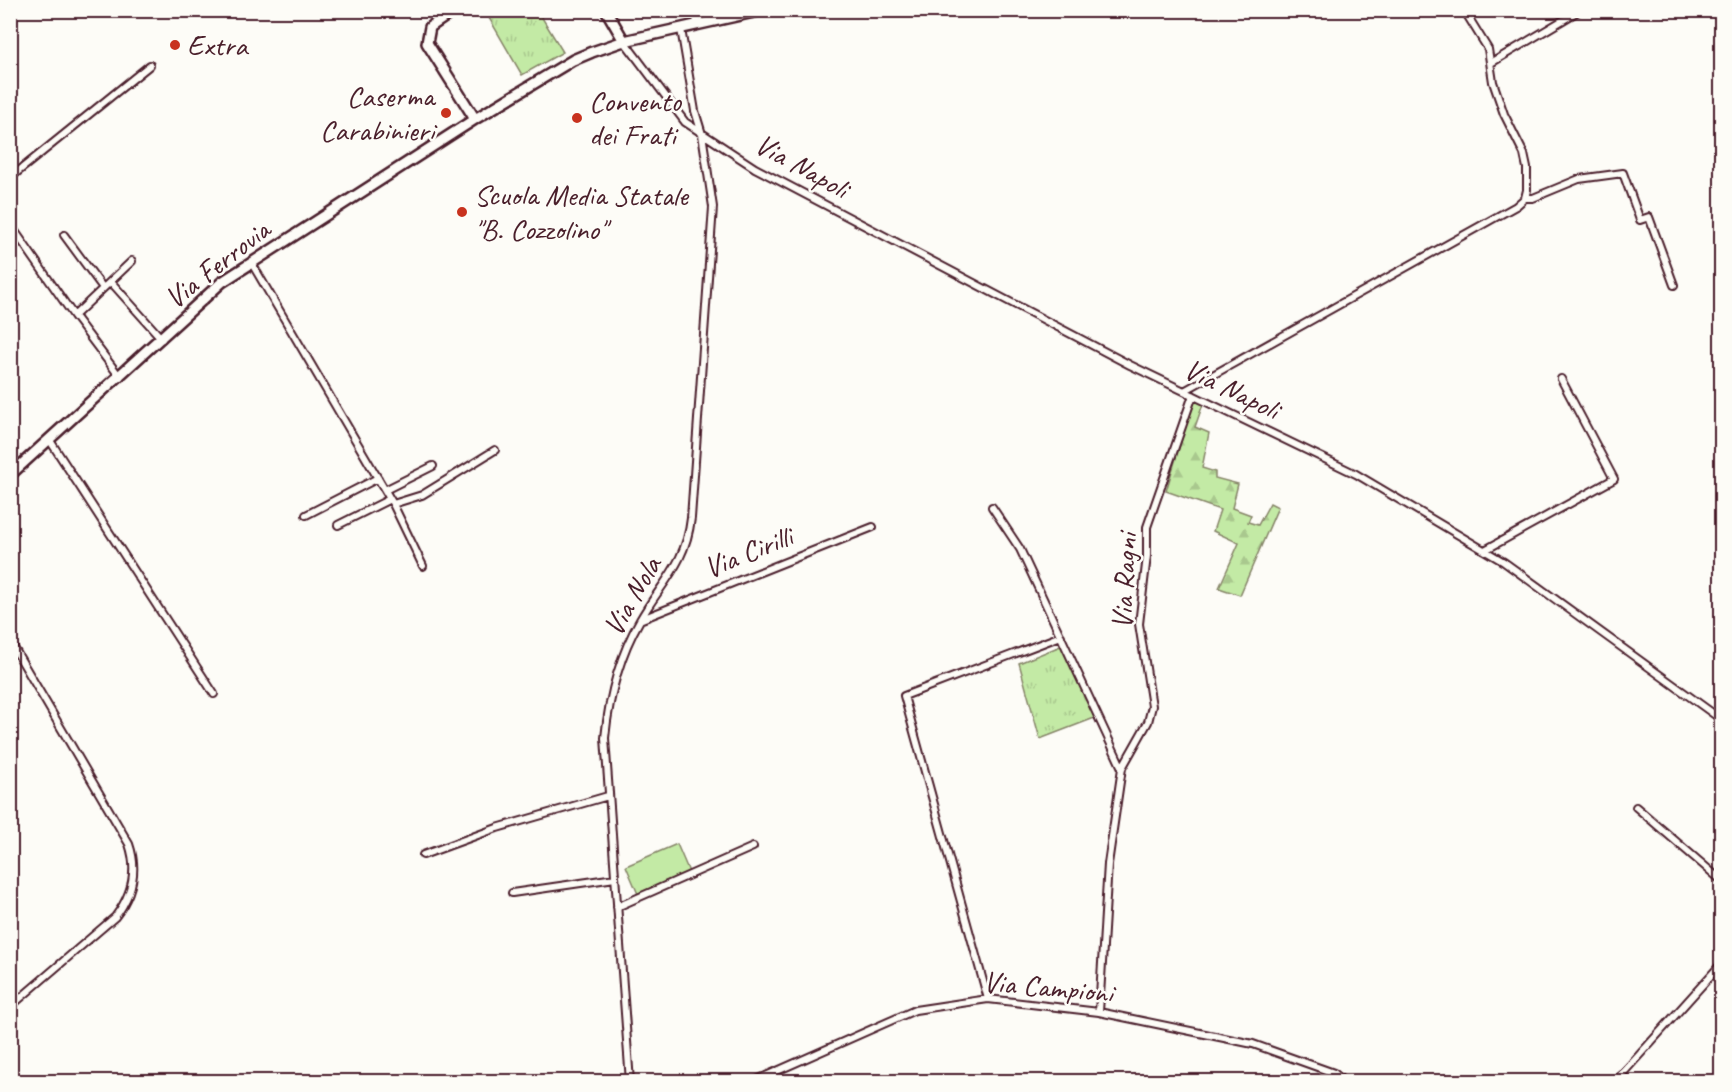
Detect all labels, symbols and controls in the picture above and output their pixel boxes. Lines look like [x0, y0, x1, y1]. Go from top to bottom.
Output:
place label: Extra [187, 26, 249, 64]
marker: Extra [168, 38, 182, 52]
place label: Caserma Carabinieri [320, 77, 437, 149]
place label: Convento dei Frati [589, 82, 682, 154]
marker: Caserma Carabinieri [439, 106, 453, 120]
marker: Convento dei Frati [570, 111, 584, 125]
street label: Via Napoli [748, 125, 859, 209]
place label: Scuola Media Statale "B. Cozzolino" [474, 176, 690, 248]
marker: Scuola Media Statale "B. Cozzolino" [455, 205, 469, 219]
street label: Via Ferrovia [157, 209, 279, 317]
street label: Via Napoli [1178, 350, 1289, 430]
street label: Via Cirilli [698, 516, 801, 587]
street label: Via Ragni [1102, 528, 1146, 630]
street label: Via Nola [594, 548, 671, 642]
street label: Via Campioni [982, 962, 1118, 1012]

